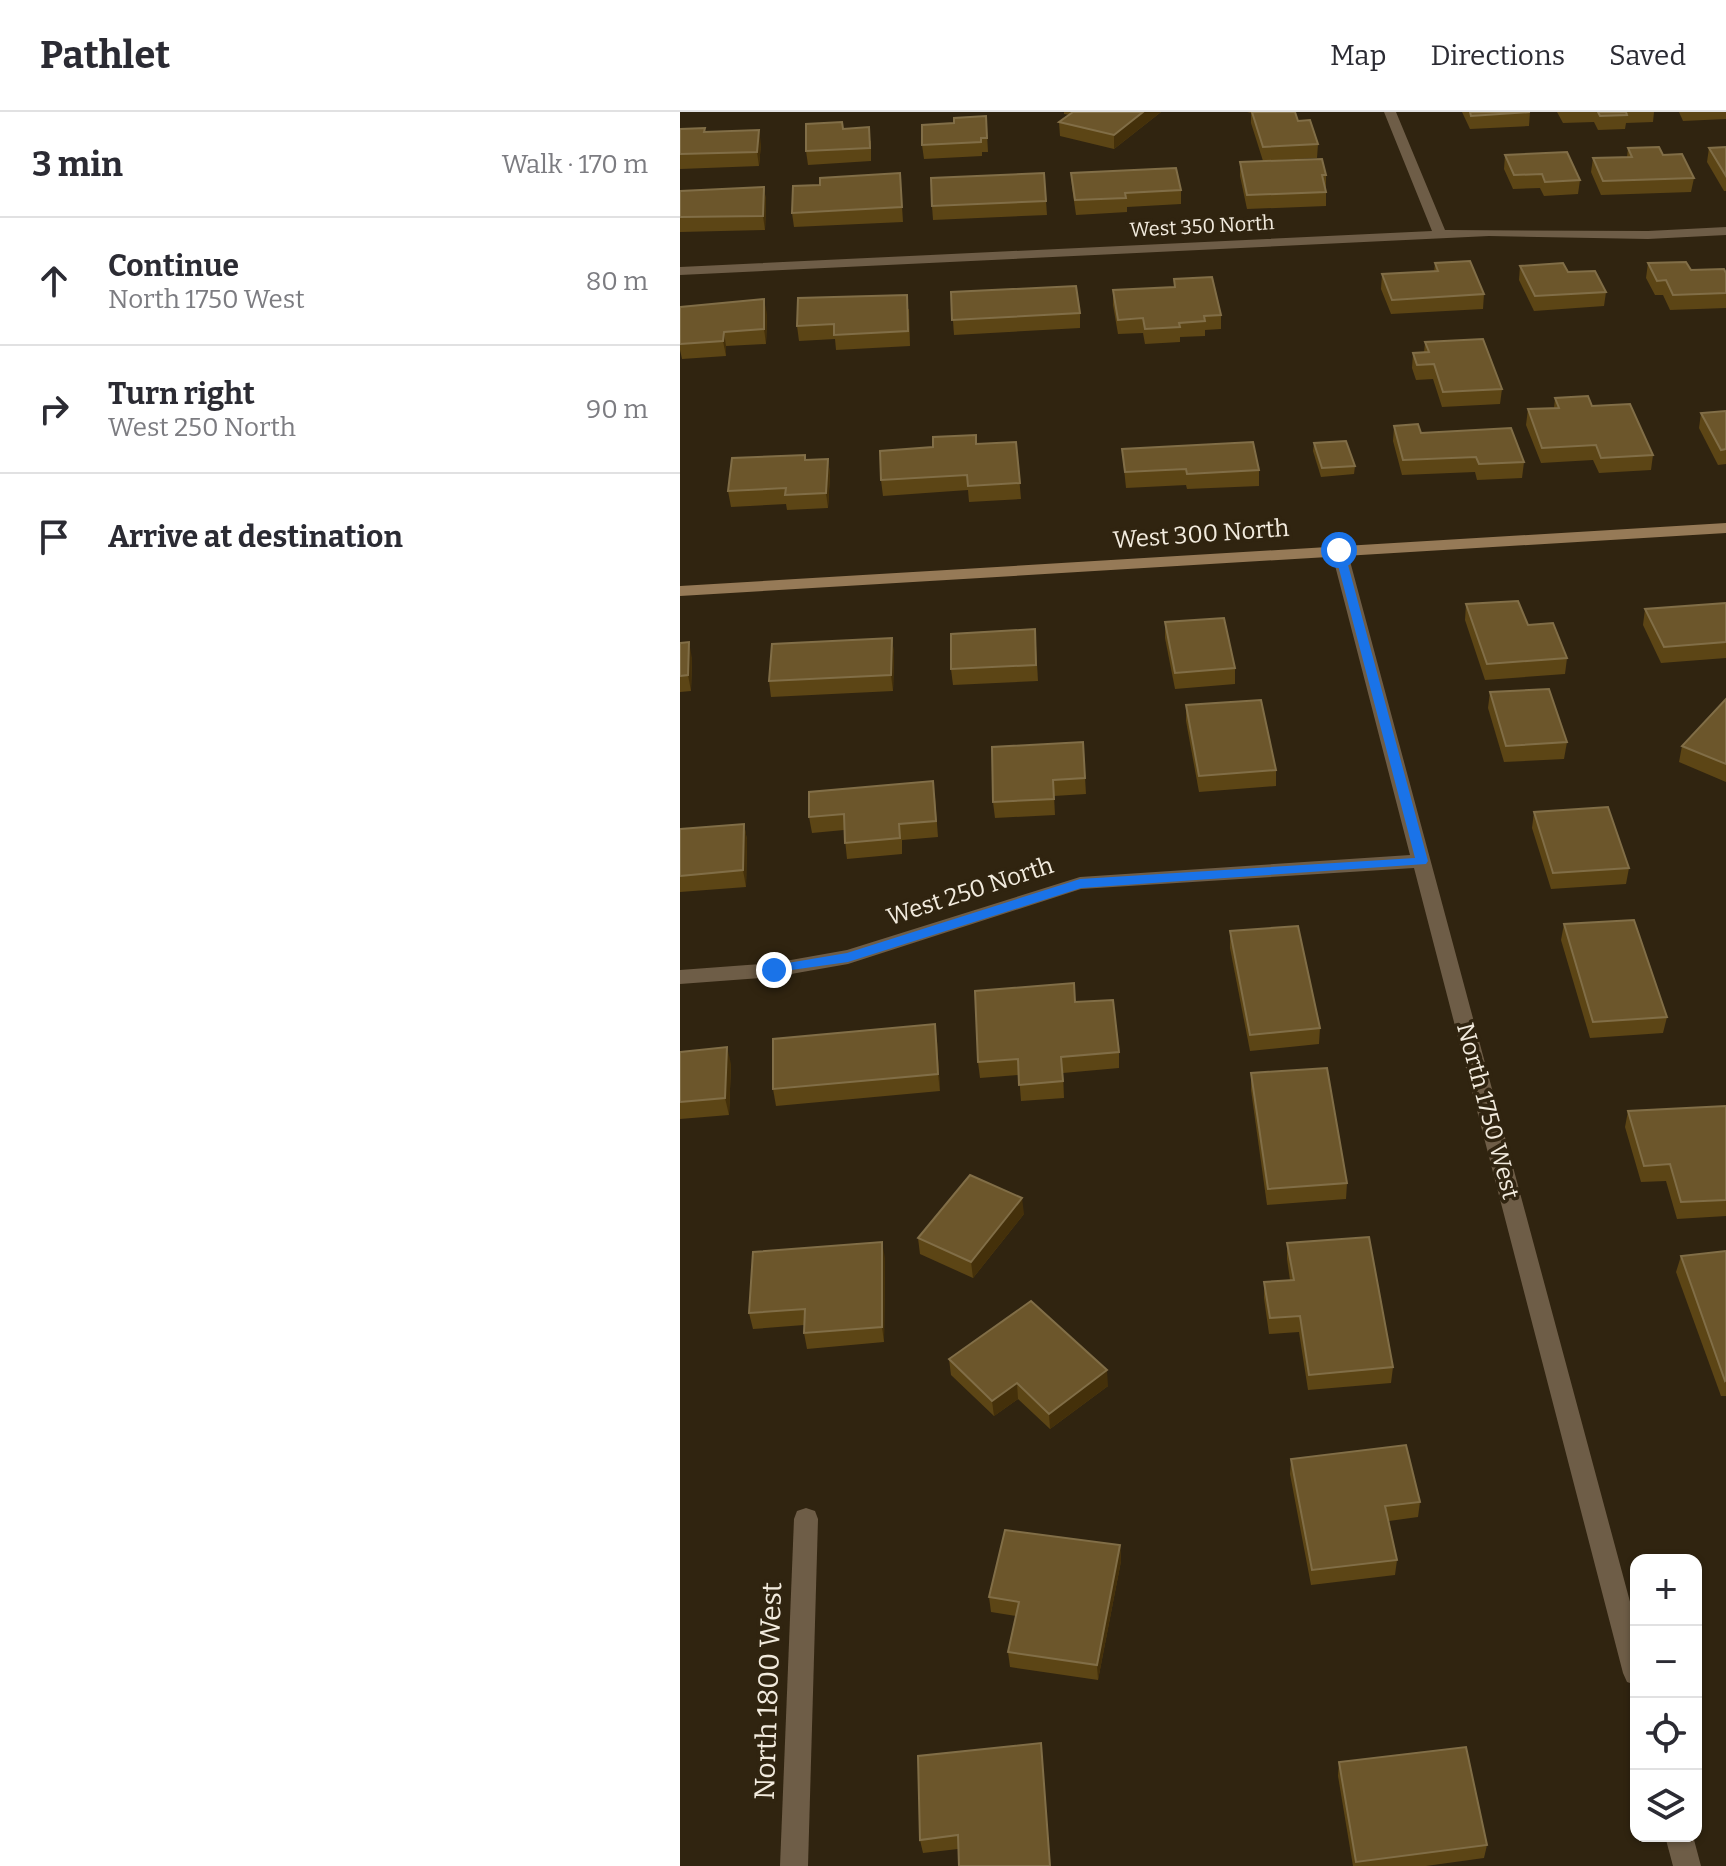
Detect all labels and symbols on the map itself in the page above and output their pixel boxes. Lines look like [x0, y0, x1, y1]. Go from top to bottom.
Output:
street label: West 350 North [1129, 210, 1276, 242]
street label: West 300 North [1112, 514, 1290, 554]
route start [1321, 532, 1357, 568]
street label: West 250 North [883, 851, 1057, 931]
route end [756, 952, 792, 988]
street label: North 1750 West [1451, 1020, 1525, 1203]
street label: North 1800 West [748, 1581, 788, 1801]

